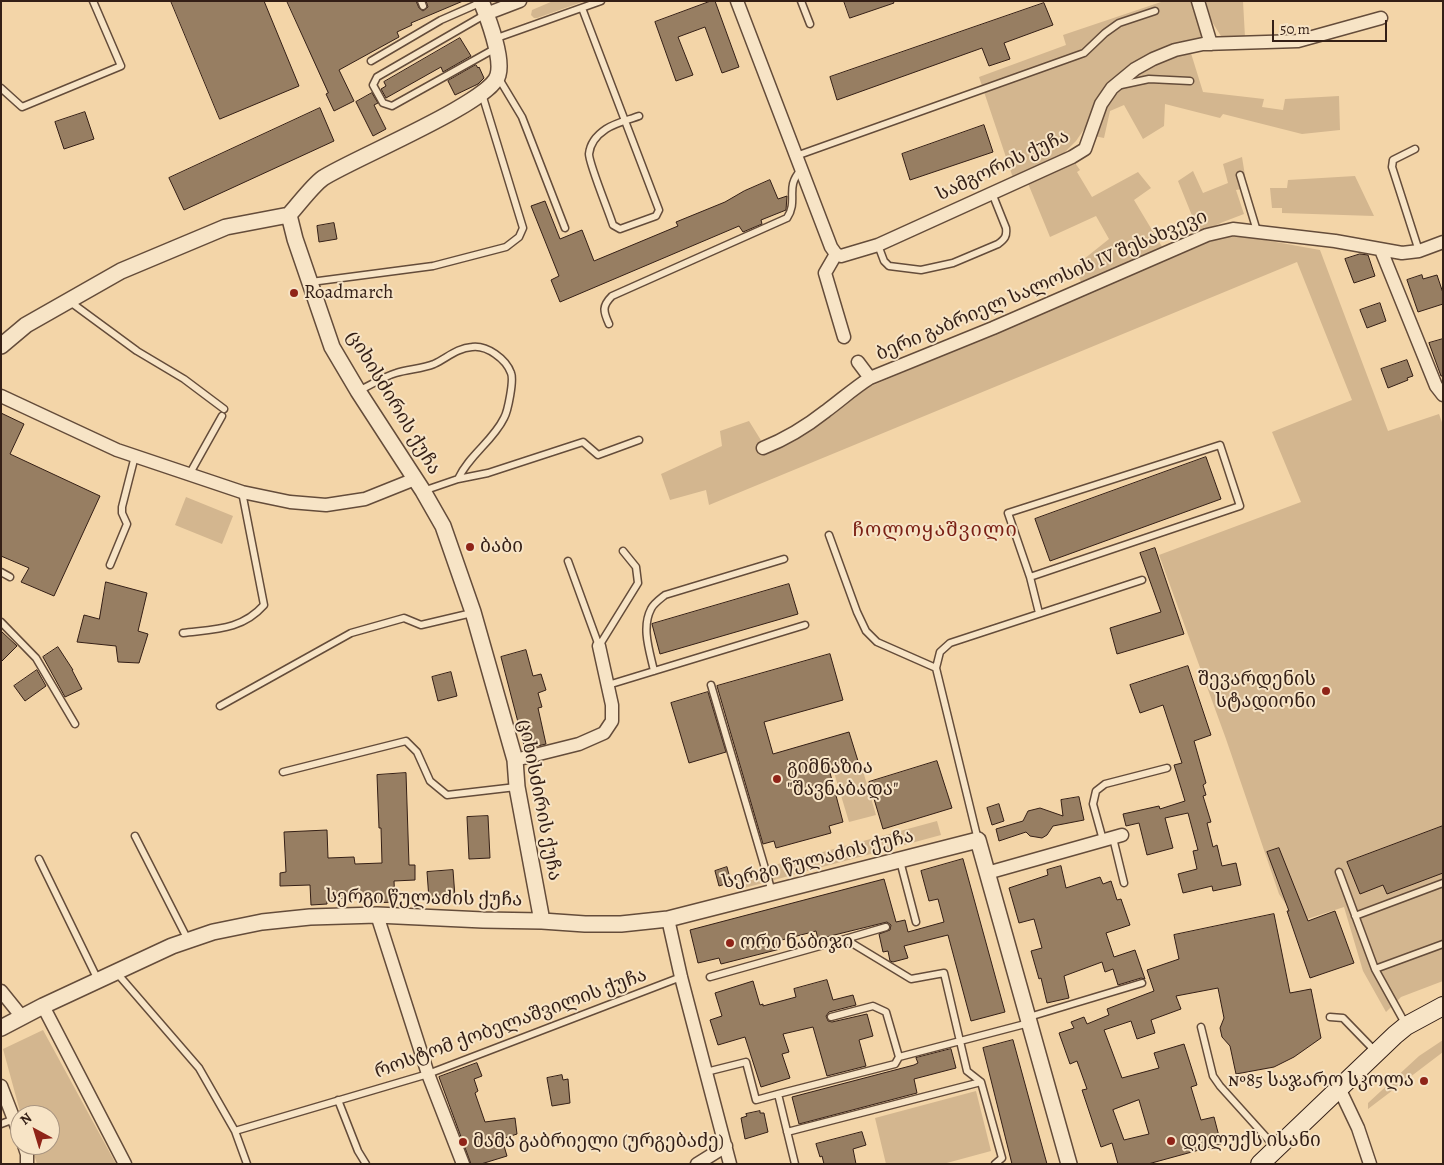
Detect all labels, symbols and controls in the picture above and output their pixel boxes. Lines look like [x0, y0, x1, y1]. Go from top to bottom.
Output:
scale bar [1274, 10, 1389, 42]
text: 50 m [1280, 19, 1310, 39]
street label: სამგორის ქუჩა [933, 125, 1073, 207]
street label: ბერი გაბრიელ სალოსის IV შესახვევი [873, 206, 1211, 366]
place label: Roadmarch [304, 282, 394, 304]
marker: Roadmarch [288, 287, 300, 299]
street label: ციხისძირის ქუჩა [341, 327, 445, 479]
district label: ჩოლოყაშვილი [851, 519, 1019, 543]
place label: ბაბი [480, 536, 523, 558]
marker: ბაბი [464, 541, 476, 553]
place label: შევარდენის სტადიონი [1198, 669, 1316, 713]
marker: შევარდენის სტადიონი [1320, 685, 1332, 697]
street label: ციხისძირის ქუჩა [512, 717, 566, 883]
place label: გიმნაზია "შავნაბადა" [787, 757, 899, 801]
marker: გიმნაზია "შავნაბადა" [771, 773, 783, 785]
street label: სერგი წულაძის ქუჩა [720, 825, 916, 895]
street label: სერგი წულაძის ქუჩა [325, 886, 523, 912]
place label: ორი ნაბიჯი [740, 932, 853, 954]
marker: ორი ნაბიჯი [724, 937, 736, 949]
street label: როსტომ ქობელაშვილის ქუჩა [372, 964, 650, 1084]
place label: №85 საჯარო სკოლა [1228, 1070, 1414, 1092]
marker: №85 საჯარო სკოლა [1418, 1075, 1430, 1087]
north arrow [10, 1105, 60, 1155]
text: N [16, 1108, 36, 1129]
place label: დელუქს ისანი [1181, 1130, 1321, 1152]
place label: მამა გაბრიელი (ურგებაძე) [473, 1131, 724, 1153]
marker: დელუქს ისანი [1165, 1135, 1177, 1147]
marker: მამა გაბრიელი (ურგებაძე) [457, 1136, 469, 1148]

